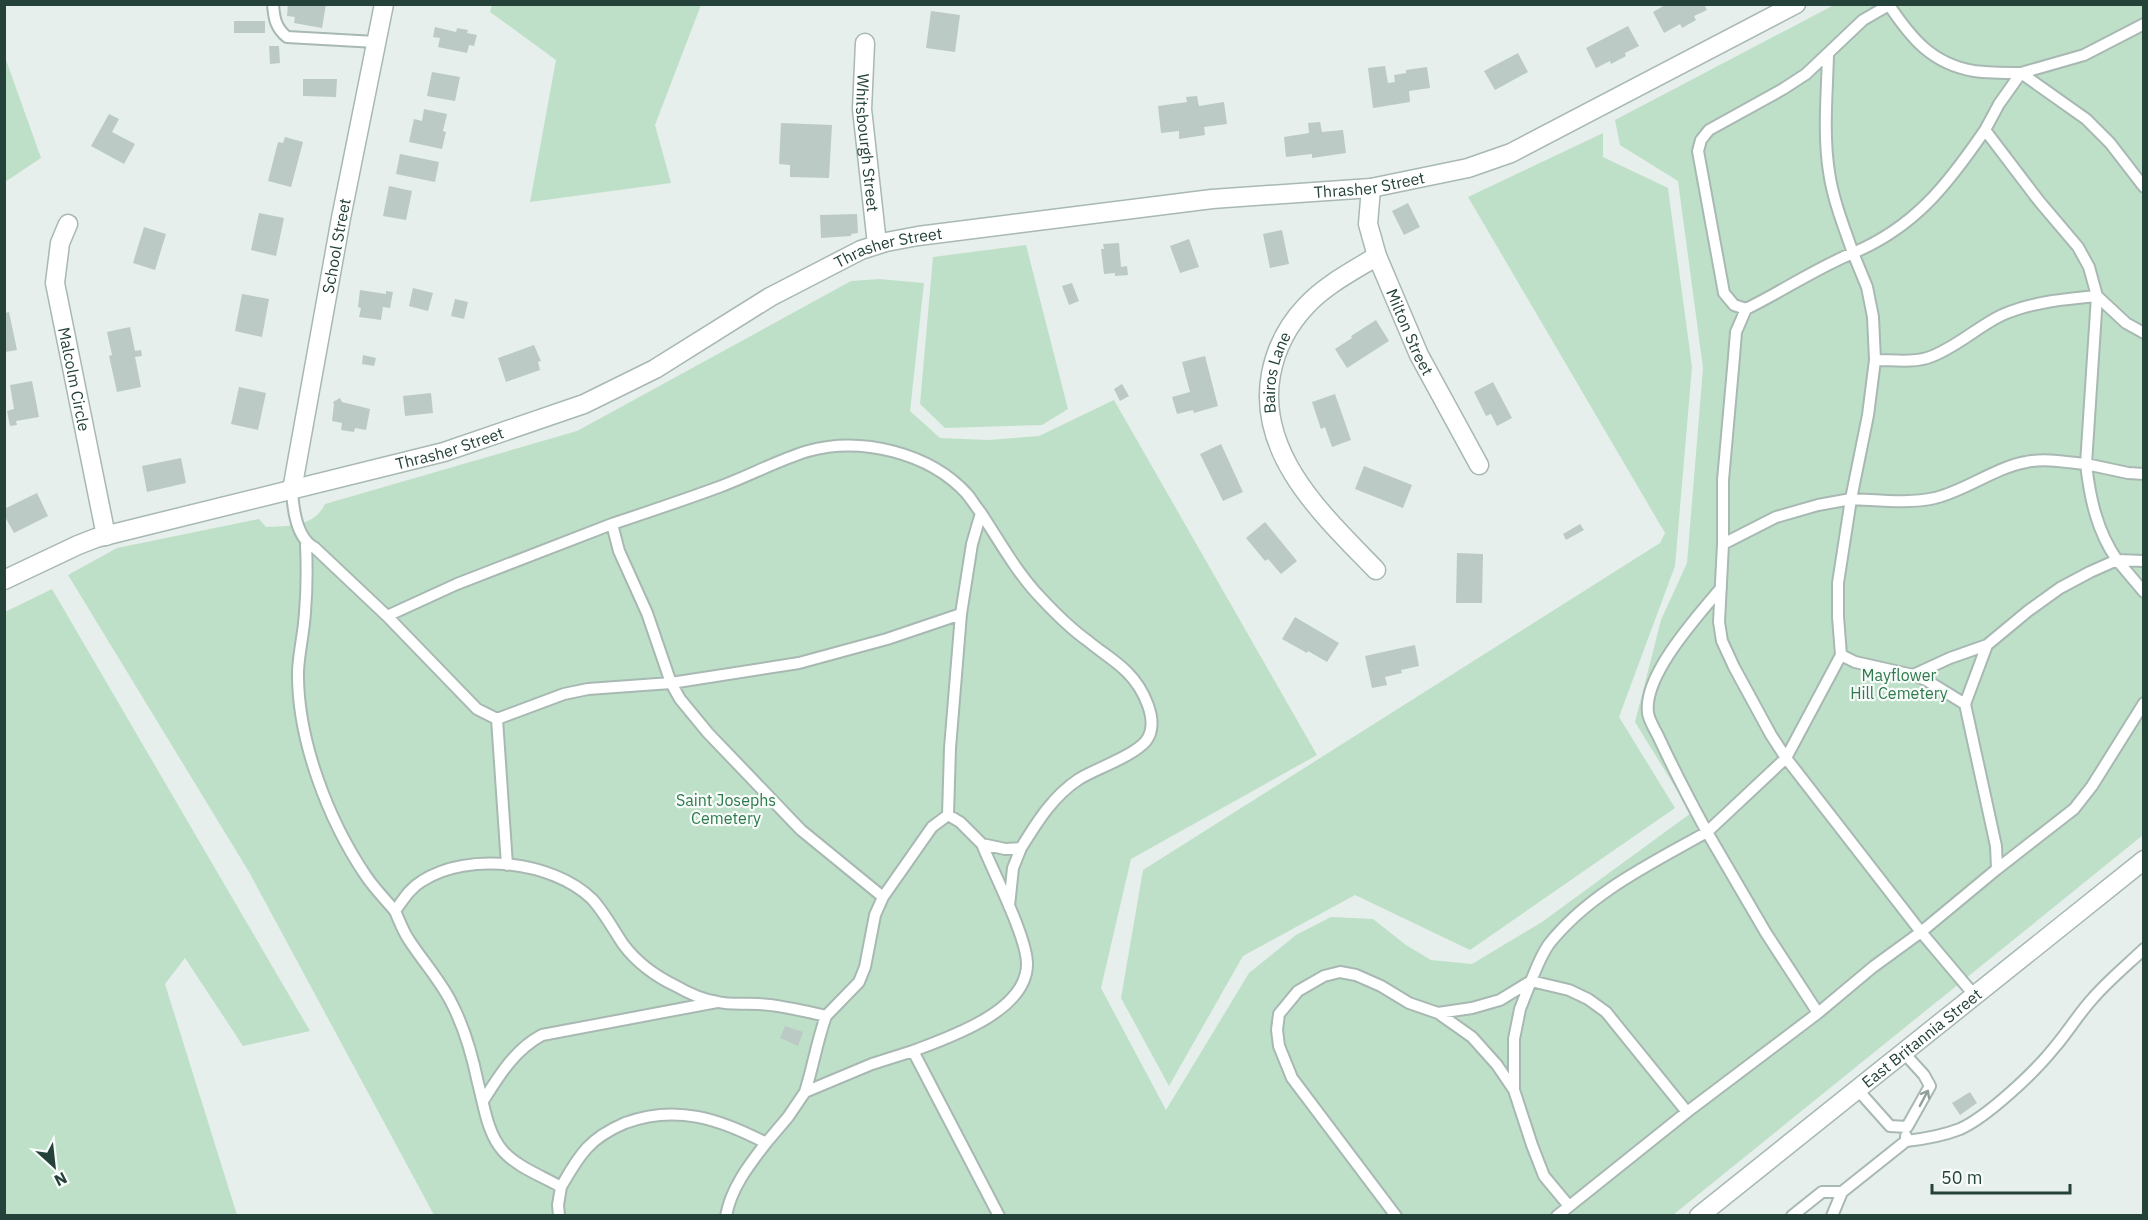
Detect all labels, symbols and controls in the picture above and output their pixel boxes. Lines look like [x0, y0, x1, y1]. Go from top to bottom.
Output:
street label: Whitsbourgh Street [852, 73, 883, 213]
street label: Thrasher Street [1313, 167, 1426, 202]
street label: School Street [318, 197, 355, 295]
street label: Thrasher Street [831, 223, 943, 272]
street label: Milton Street [1382, 286, 1438, 379]
street label: Malcolm Circle [54, 325, 95, 433]
street label: Bairos Lane [1259, 328, 1295, 415]
street label: Thrasher Street [393, 422, 506, 474]
park label: Mayflower Hill Cemetery [1850, 665, 1948, 703]
park label: Saint Josephs Cemetery [676, 790, 776, 828]
street label: East Britannia Street [1858, 984, 1986, 1092]
one-way arrow [1919, 1089, 1930, 1107]
north arrow [24, 1136, 84, 1196]
scale bar [1932, 1157, 2070, 1195]
text: 50 m [1941, 1166, 1983, 1189]
text: N [51, 1168, 71, 1191]

